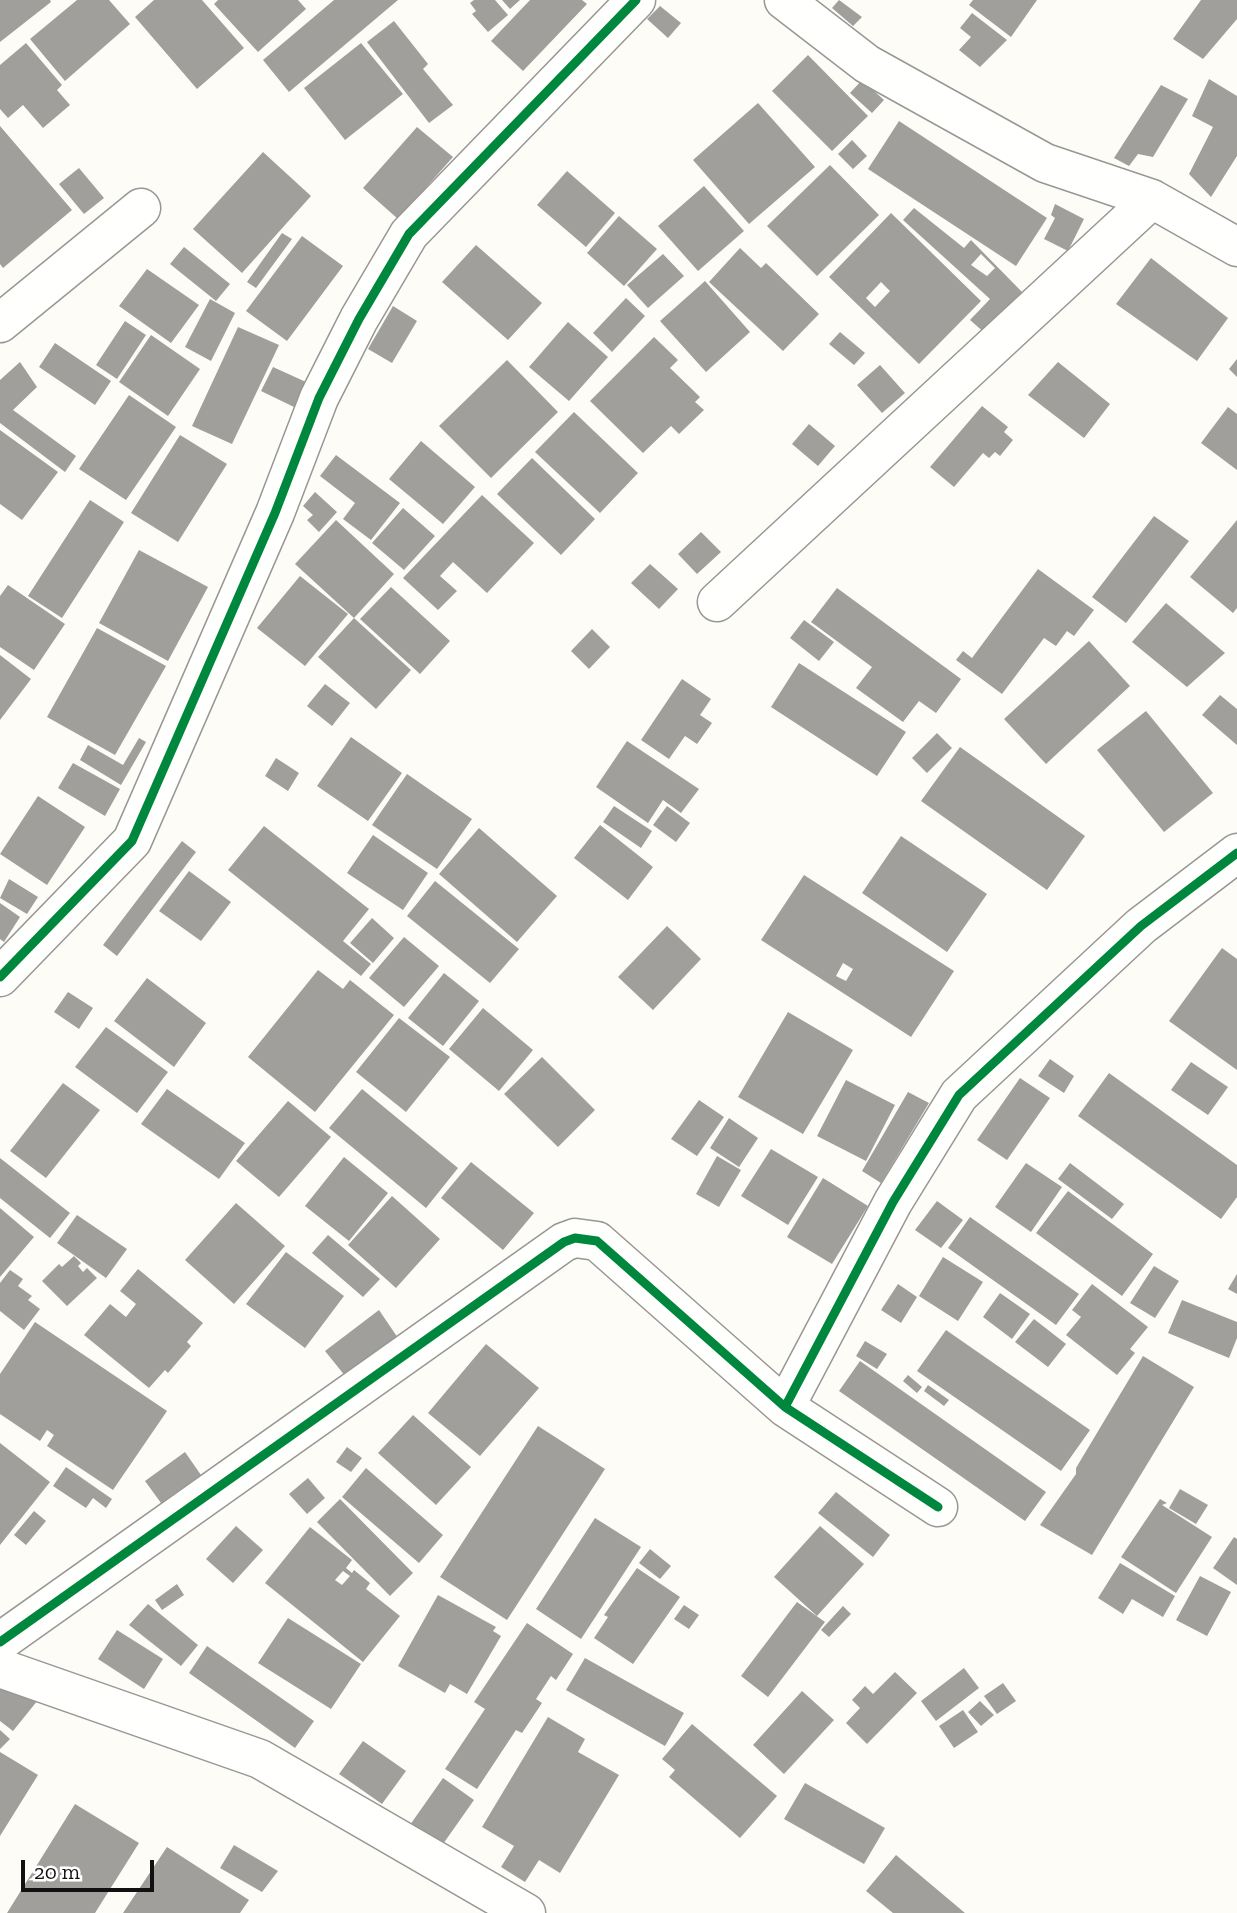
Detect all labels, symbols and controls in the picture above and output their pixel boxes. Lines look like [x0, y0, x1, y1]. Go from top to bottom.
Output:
scale bar [24, 1846, 158, 1890]
text: 20 m [34, 1859, 80, 1884]

